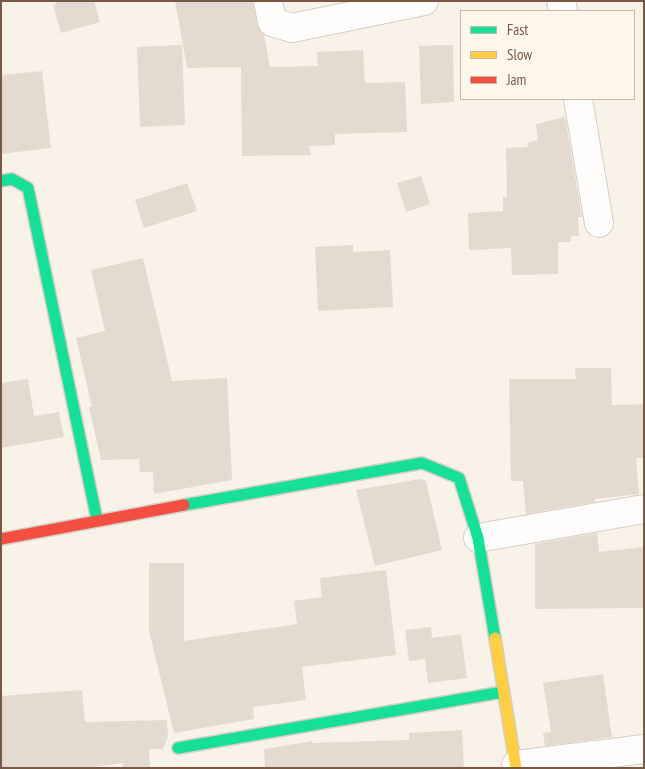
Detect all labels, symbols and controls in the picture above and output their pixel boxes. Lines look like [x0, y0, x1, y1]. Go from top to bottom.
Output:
legend [460, 10, 635, 100]
text: Fast [507, 20, 528, 39]
text: Slow [507, 45, 532, 64]
text: Jam [507, 70, 526, 89]

